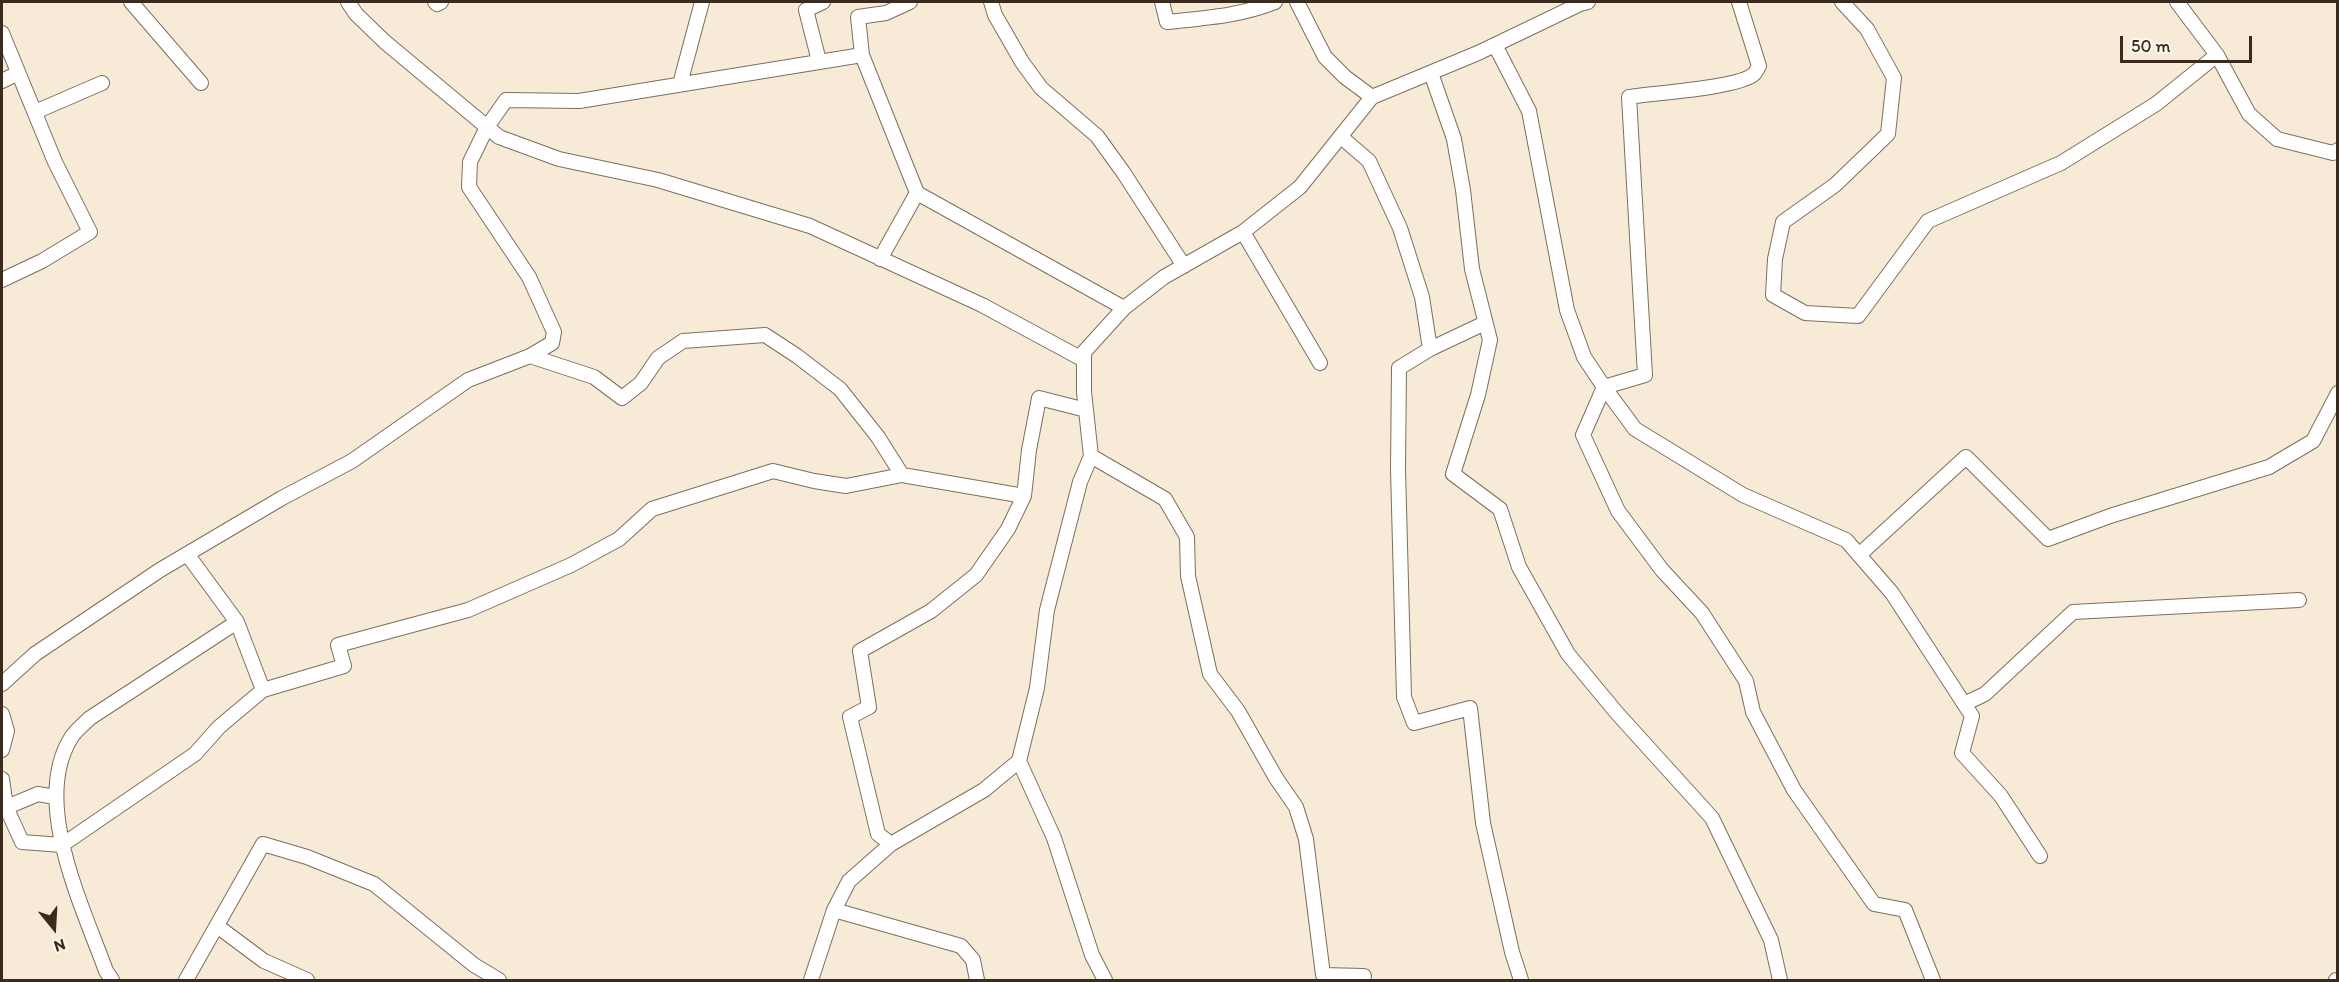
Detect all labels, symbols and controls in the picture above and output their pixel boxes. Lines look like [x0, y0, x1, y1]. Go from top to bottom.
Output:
scale bar [2123, 24, 2255, 62]
text: 50 m [2131, 35, 2171, 57]
north arrow [24, 898, 84, 958]
text: N [52, 935, 68, 956]

